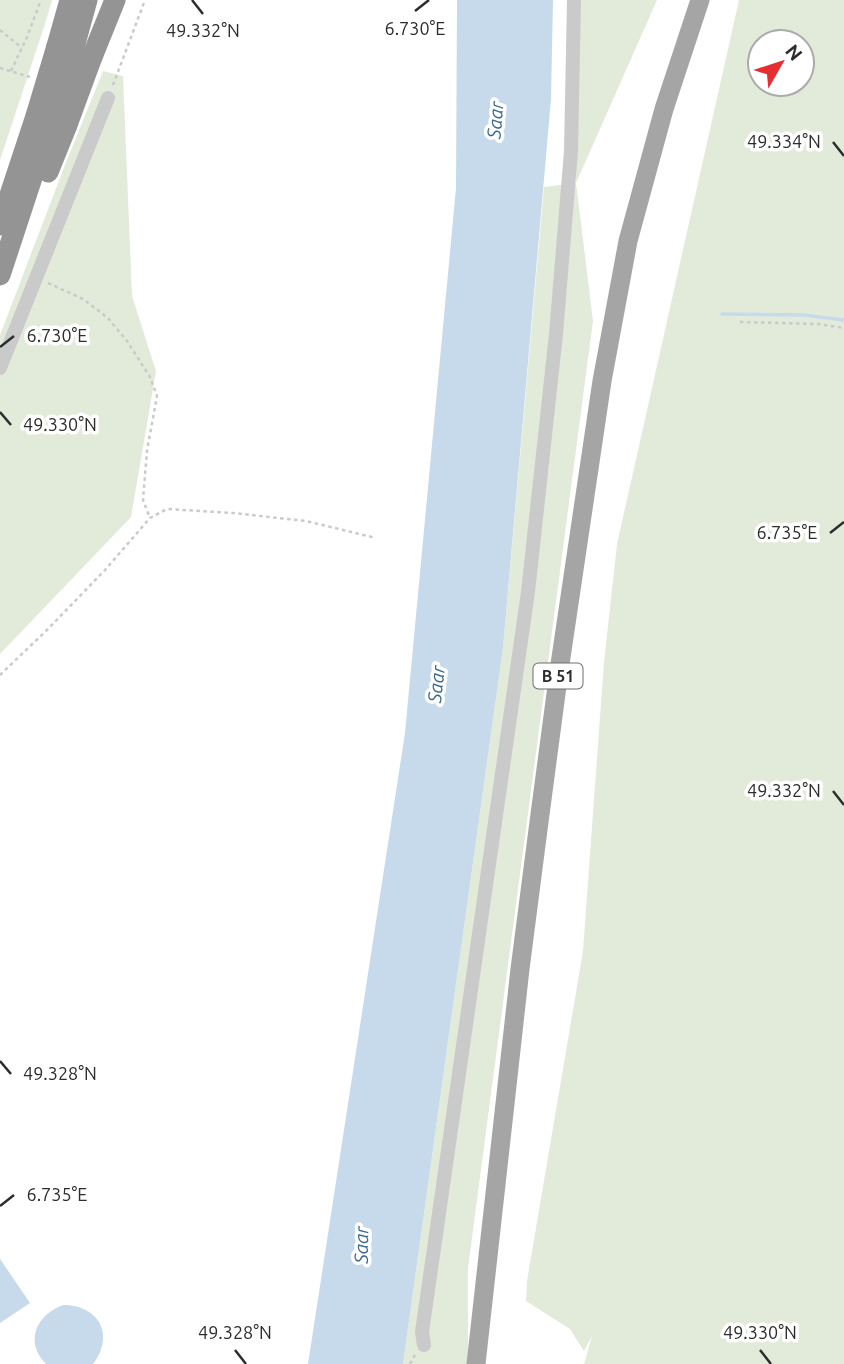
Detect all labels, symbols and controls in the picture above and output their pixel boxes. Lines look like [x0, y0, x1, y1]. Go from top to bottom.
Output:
text: 6.730°E [385, 18, 445, 38]
text: 49.332°N [166, 20, 240, 40]
north arrow [746, 28, 816, 98]
text: N [781, 40, 807, 65]
water label: Saar [482, 100, 508, 141]
text: 49.334°N [747, 131, 821, 151]
text: 6.730°E [27, 325, 87, 345]
text: 49.330°N [23, 414, 97, 434]
text: 6.735°E [757, 522, 817, 542]
water label: Saar [423, 663, 449, 705]
road number: B 51 [534, 664, 582, 688]
text: 49.332°N [747, 780, 821, 800]
text: 49.328°N [23, 1063, 97, 1083]
text: 6.735°E [27, 1184, 87, 1204]
water label: Saar [350, 1225, 372, 1265]
text: 49.328°N [198, 1322, 272, 1342]
text: 49.330°N [723, 1322, 797, 1342]

